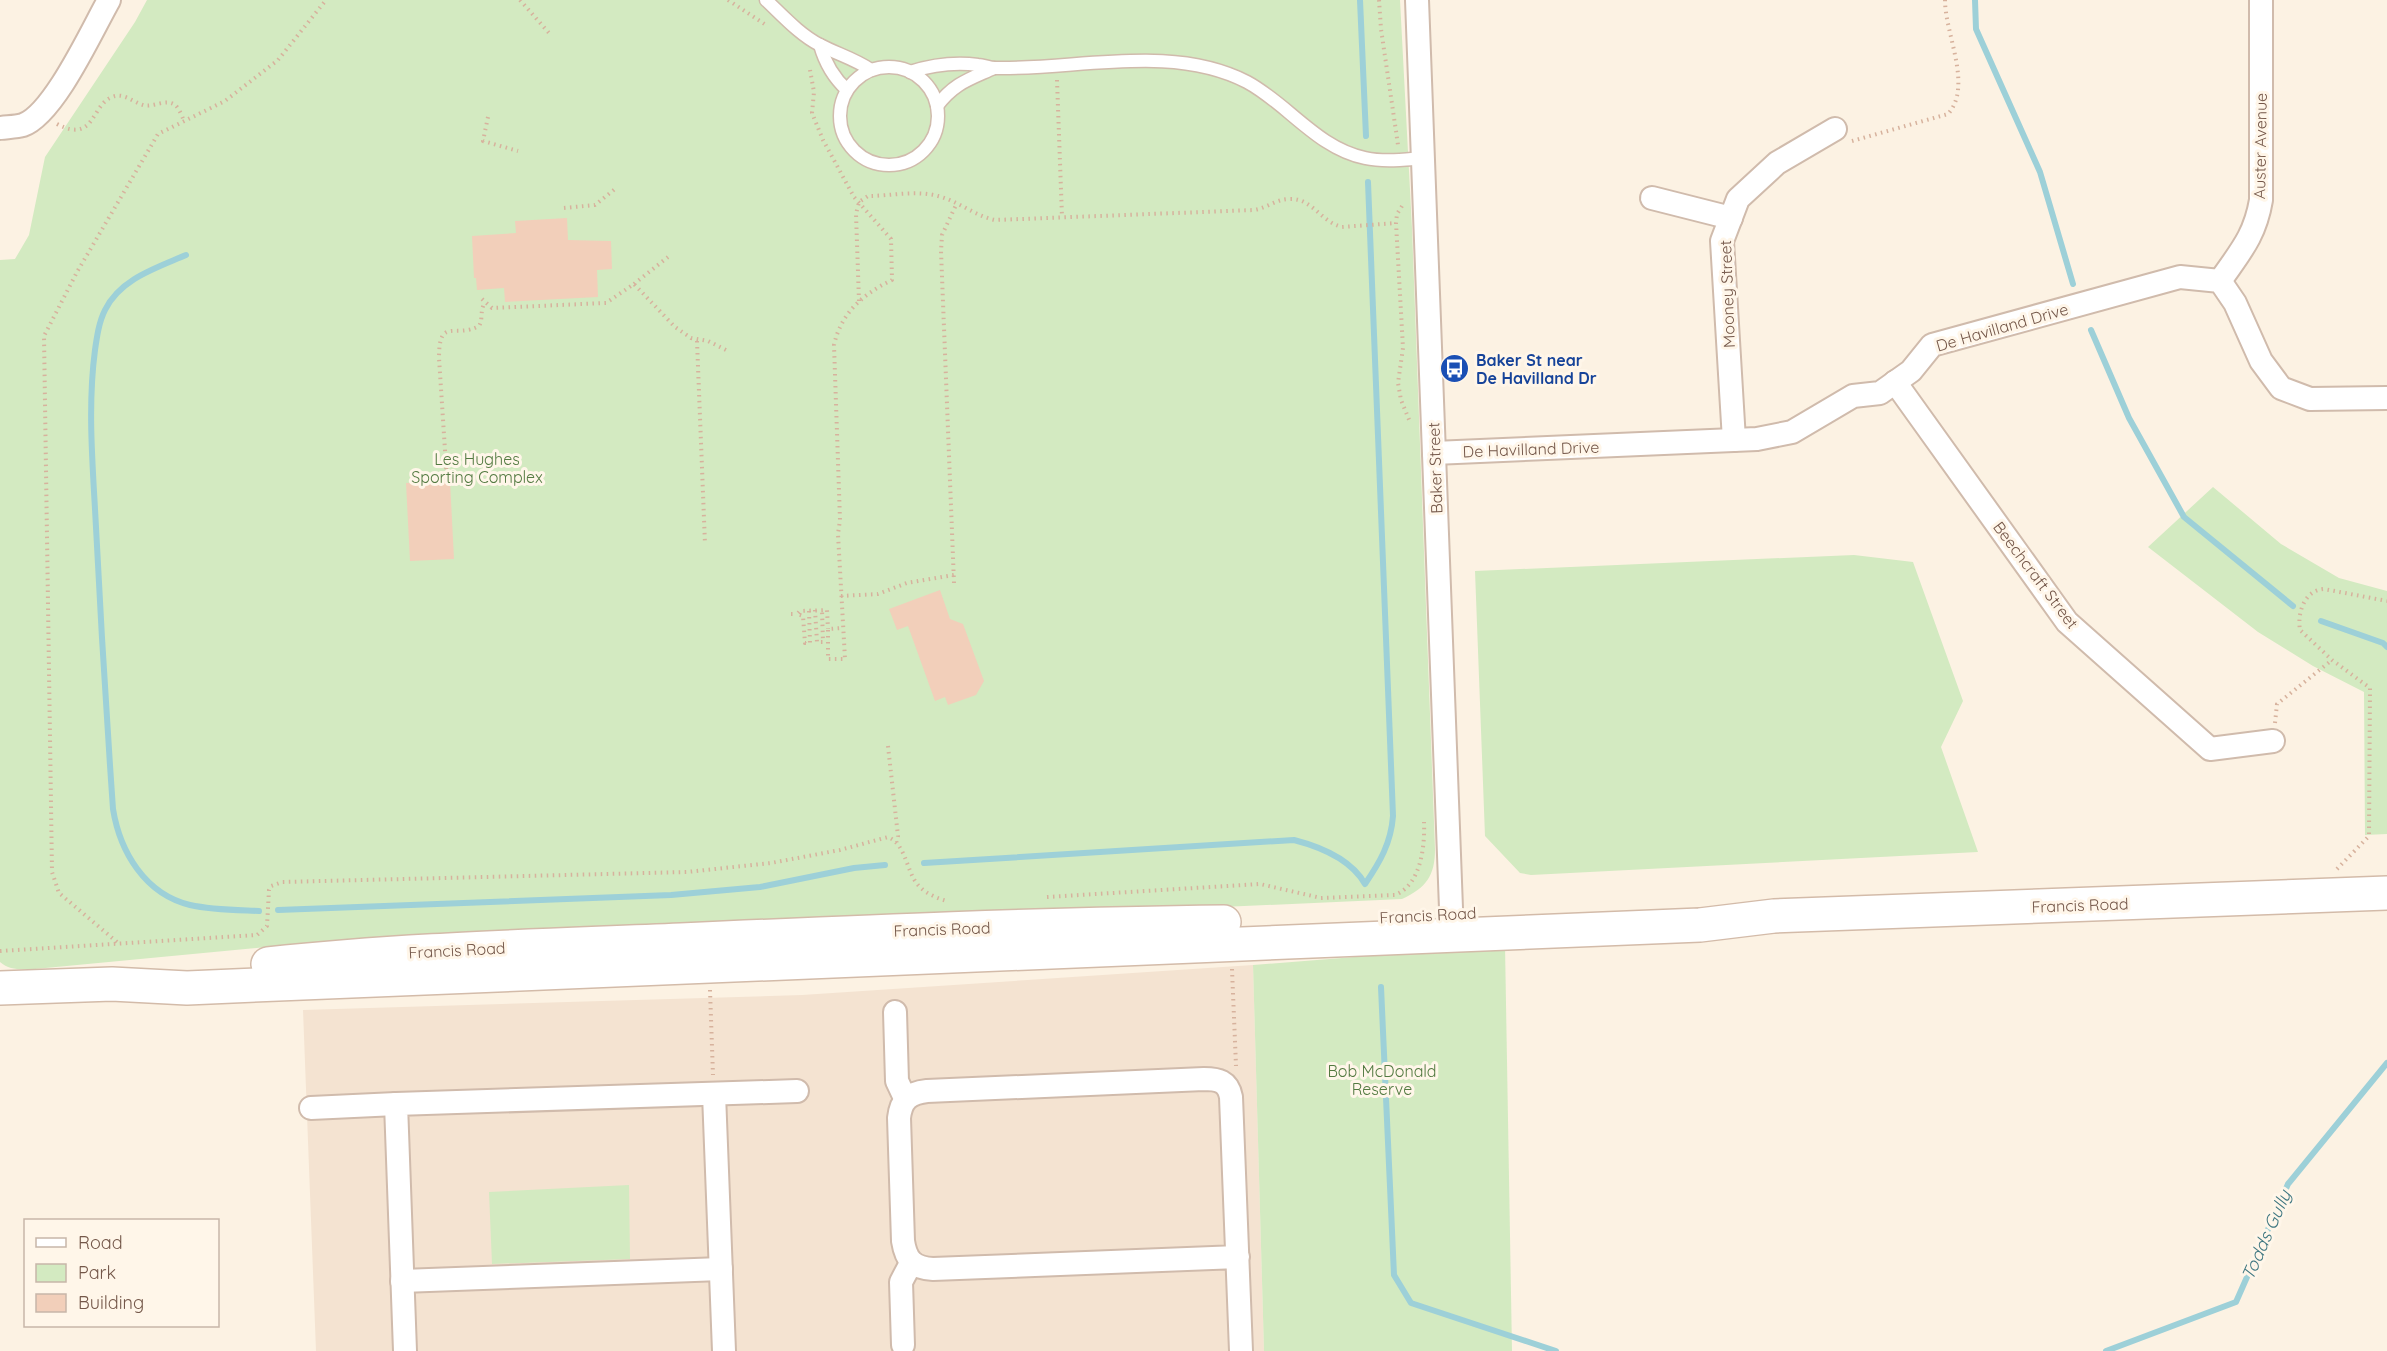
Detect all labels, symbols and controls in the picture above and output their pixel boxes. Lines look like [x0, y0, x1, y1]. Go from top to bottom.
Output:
street label: Auster Avenue [2249, 93, 2271, 199]
street label: Mooney Street [1715, 240, 1739, 348]
street label: De Havilland Drive [1933, 299, 2071, 355]
place label: Baker St near De Havilland Dr [1476, 350, 1597, 388]
bus stop icon: Baker St near De Havilland Dr [1439, 353, 1471, 385]
street label: Baker Street [1423, 422, 1447, 514]
street label: De Havilland Drive [1462, 437, 1600, 461]
park label: Les Hughes Sporting Complex [411, 449, 543, 487]
street label: Beechcraft Street [1989, 517, 2083, 633]
street label: Francis Road [2031, 893, 2129, 917]
street label: Francis Road [1379, 902, 1477, 928]
street label: Francis Road [893, 917, 991, 941]
street label: Francis Road [408, 937, 506, 963]
park label: Bob McDonald Reserve [1327, 1061, 1437, 1099]
water label: Todds Gully [2236, 1185, 2297, 1283]
legend [24, 1219, 219, 1327]
text: Road [78, 1231, 123, 1254]
text: Park [78, 1261, 116, 1284]
text: Building [78, 1291, 144, 1314]

